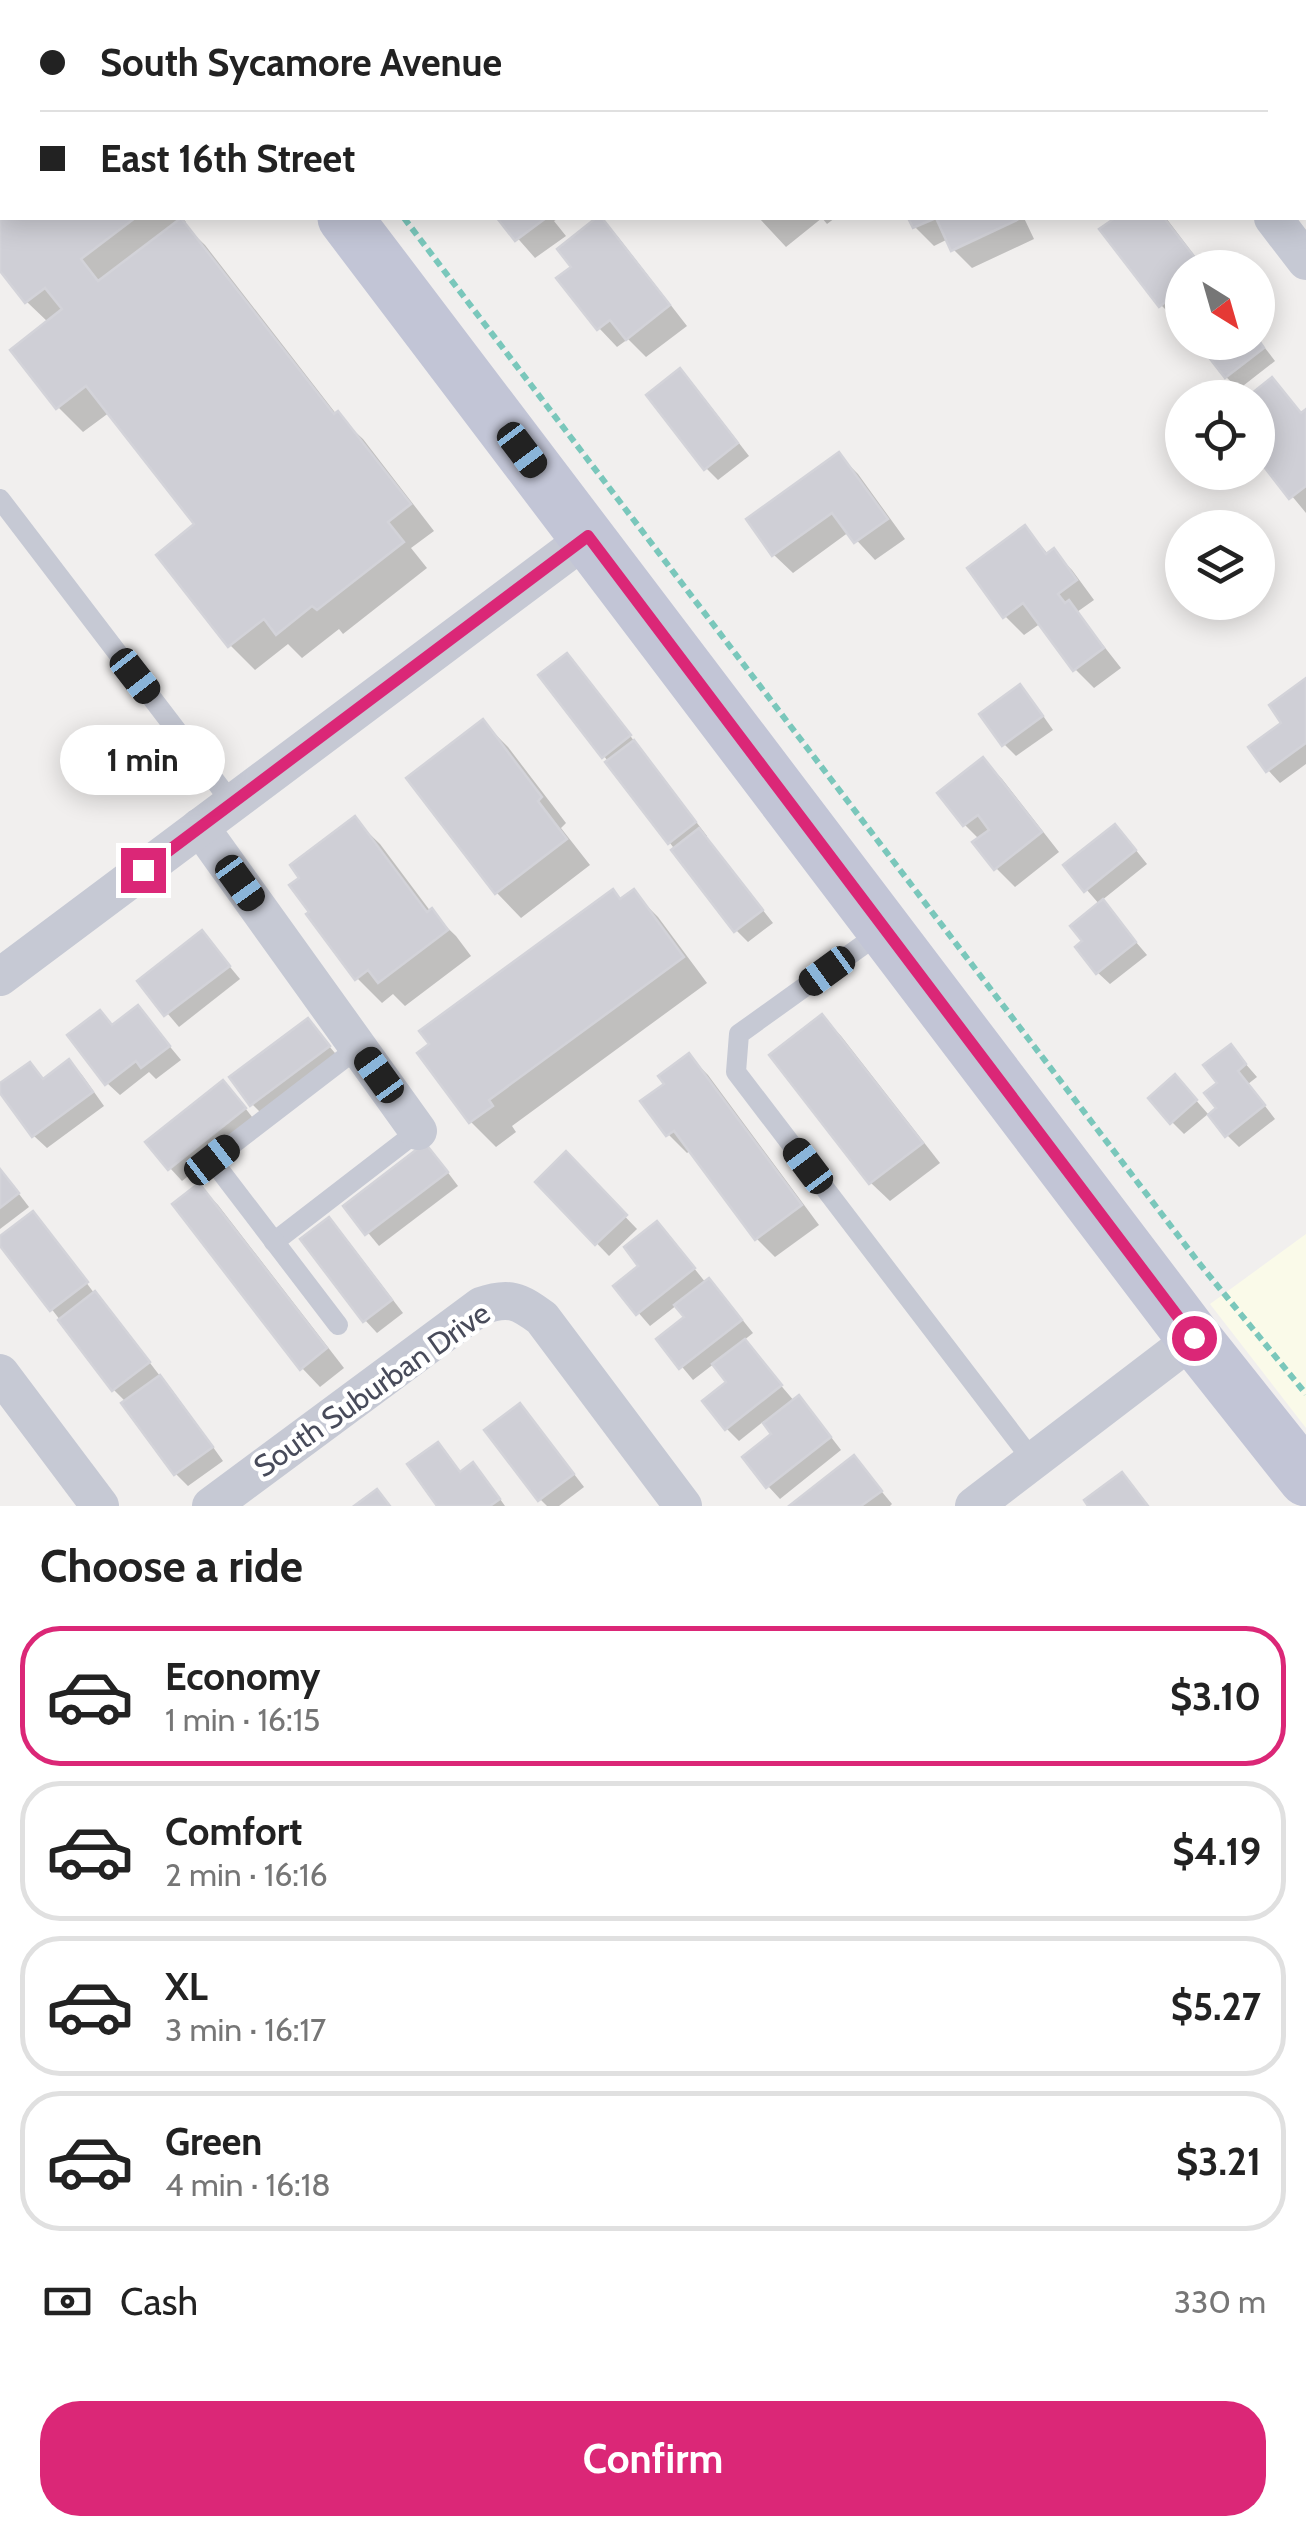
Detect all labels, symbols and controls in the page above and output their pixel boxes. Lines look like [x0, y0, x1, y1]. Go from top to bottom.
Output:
text: South Sycamore Avenue [100, 39, 502, 86]
text: East 16th Street [100, 135, 355, 182]
north arrow [1165, 250, 1275, 360]
map controls [1165, 250, 1275, 620]
button: locate [1165, 380, 1275, 490]
car [492, 417, 552, 483]
button: layers [1165, 510, 1275, 620]
car [105, 643, 165, 709]
callout: 1 min [61, 725, 226, 795]
text: 1 min [106, 740, 179, 779]
route end [121, 848, 166, 893]
car [210, 850, 270, 916]
car [794, 941, 860, 1001]
car [349, 1042, 409, 1108]
car [179, 1130, 245, 1190]
car [778, 1133, 838, 1199]
street label: South Suburban Drive [247, 1294, 497, 1485]
route start [1172, 1316, 1217, 1361]
text: Choose a ride [40, 1539, 303, 1593]
icon: car [45, 1651, 135, 1741]
text: Economy [165, 1653, 320, 1700]
text: $3.10 [1170, 1673, 1261, 1720]
text: 1 min · 16:15 [165, 1700, 320, 1739]
icon: car [45, 1806, 135, 1896]
text: Comfort [165, 1808, 302, 1855]
text: $4.19 [1172, 1828, 1261, 1875]
text: 2 min · 16:16 [165, 1855, 328, 1894]
icon: car [45, 1961, 135, 2051]
text: XL [165, 1963, 208, 2010]
text: $5.27 [1171, 1983, 1261, 2030]
text: 3 min · 16:17 [165, 2010, 326, 2049]
icon: car [45, 2116, 135, 2206]
text: Green [165, 2118, 262, 2165]
text: $3.21 [1176, 2138, 1261, 2185]
text: 4 min · 16:18 [165, 2165, 331, 2204]
icon: cash [40, 2274, 95, 2329]
text: Cash [120, 2278, 198, 2325]
text: 330 m [1174, 2282, 1266, 2321]
button: Confirm [40, 2401, 1266, 2516]

